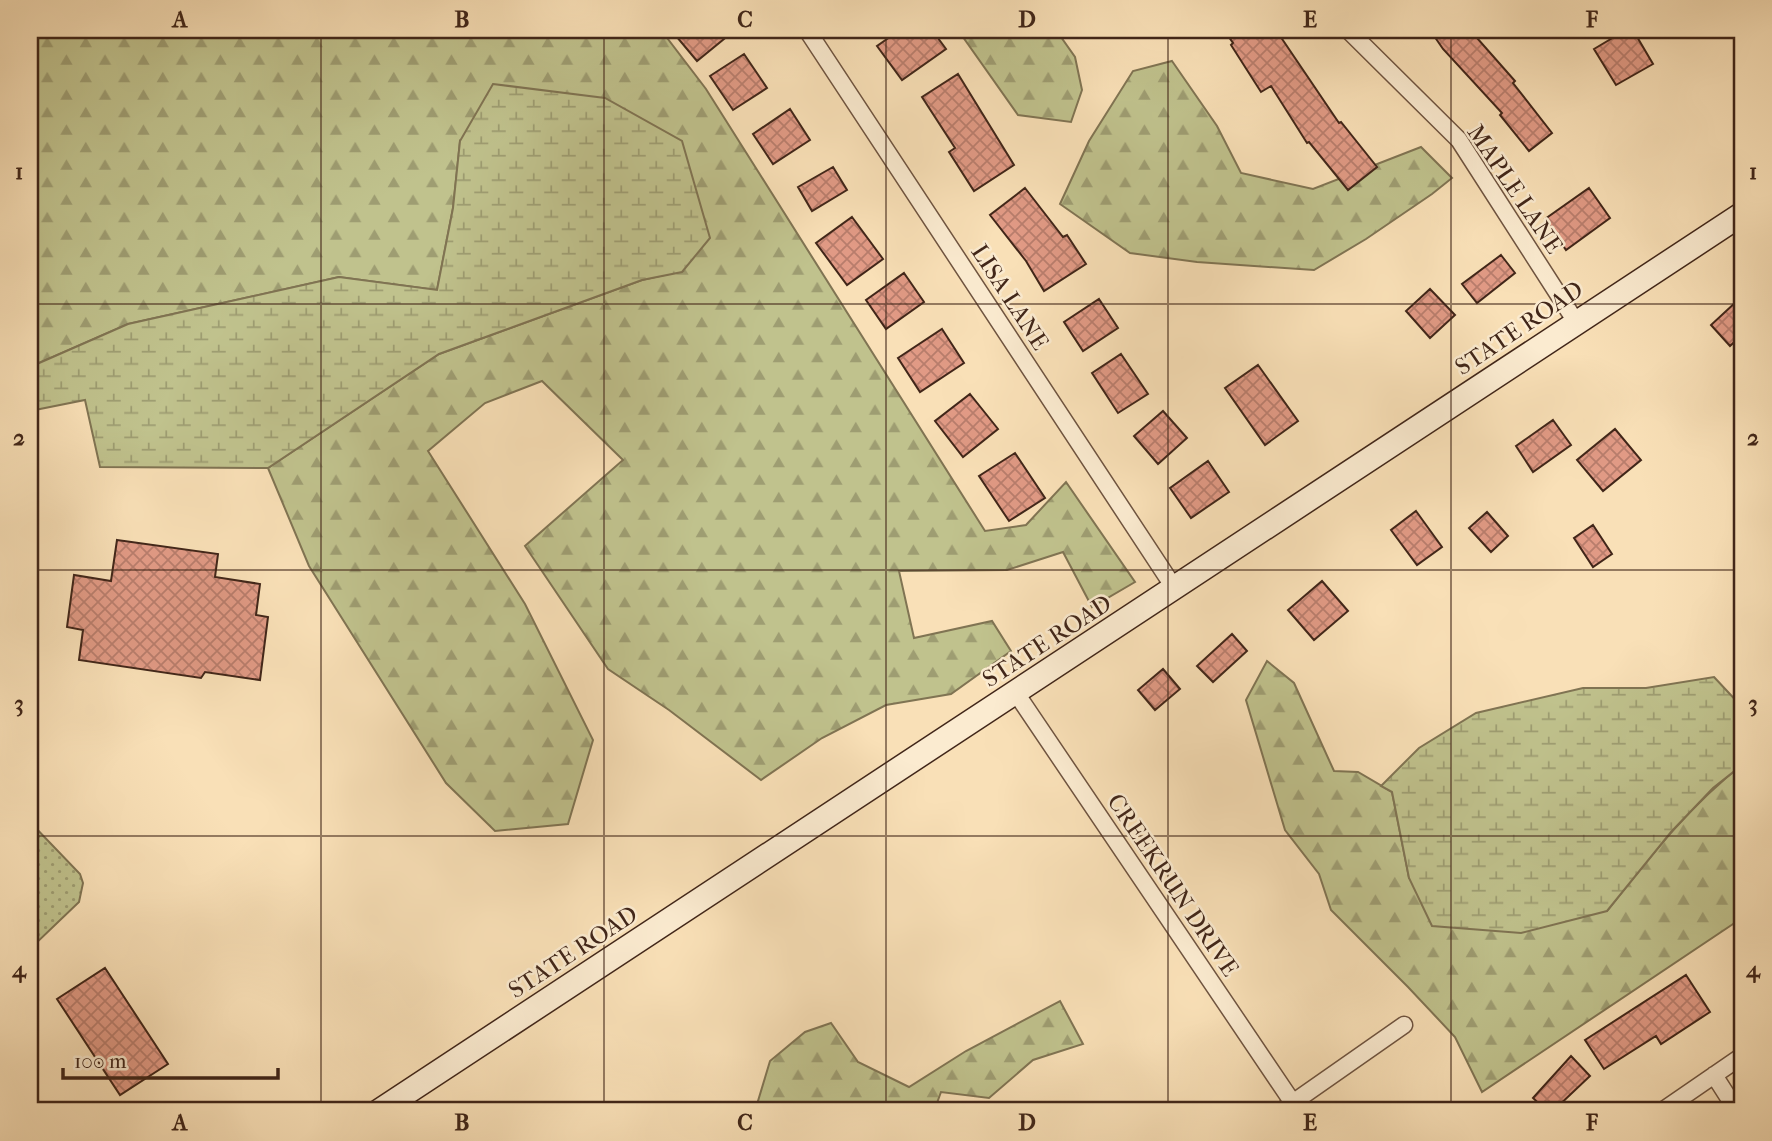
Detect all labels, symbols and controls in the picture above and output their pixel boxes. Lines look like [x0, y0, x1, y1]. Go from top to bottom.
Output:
text: A [171, 6, 189, 33]
text: B [455, 6, 470, 33]
text: C [737, 6, 753, 33]
text: D [1018, 6, 1036, 33]
text: E [1303, 6, 1317, 33]
text: F [1585, 6, 1599, 33]
street label: MAPLE LANE [1462, 119, 1568, 259]
text: 1 [15, 158, 23, 185]
text: 1 [1749, 158, 1757, 185]
street label: LISA LANE [966, 239, 1054, 355]
street label: STATE ROAD [1450, 275, 1588, 381]
text: 2 [13, 424, 25, 451]
text: 2 [1747, 424, 1759, 451]
street label: STATE ROAD [977, 589, 1117, 693]
text: 3 [14, 690, 24, 717]
text: 3 [1748, 690, 1758, 717]
street label: CREEKRUN DRIVE [1102, 788, 1244, 982]
street label: STATE ROAD [503, 900, 643, 1004]
text: 4 [11, 956, 27, 983]
text: 4 [1745, 956, 1761, 983]
scale bar [63, 1036, 278, 1080]
text: 100 m [74, 1049, 127, 1073]
text: A [171, 1109, 189, 1136]
text: B [455, 1109, 470, 1136]
text: C [737, 1109, 753, 1136]
text: D [1018, 1109, 1036, 1136]
text: E [1303, 1109, 1317, 1136]
text: F [1585, 1109, 1599, 1136]

